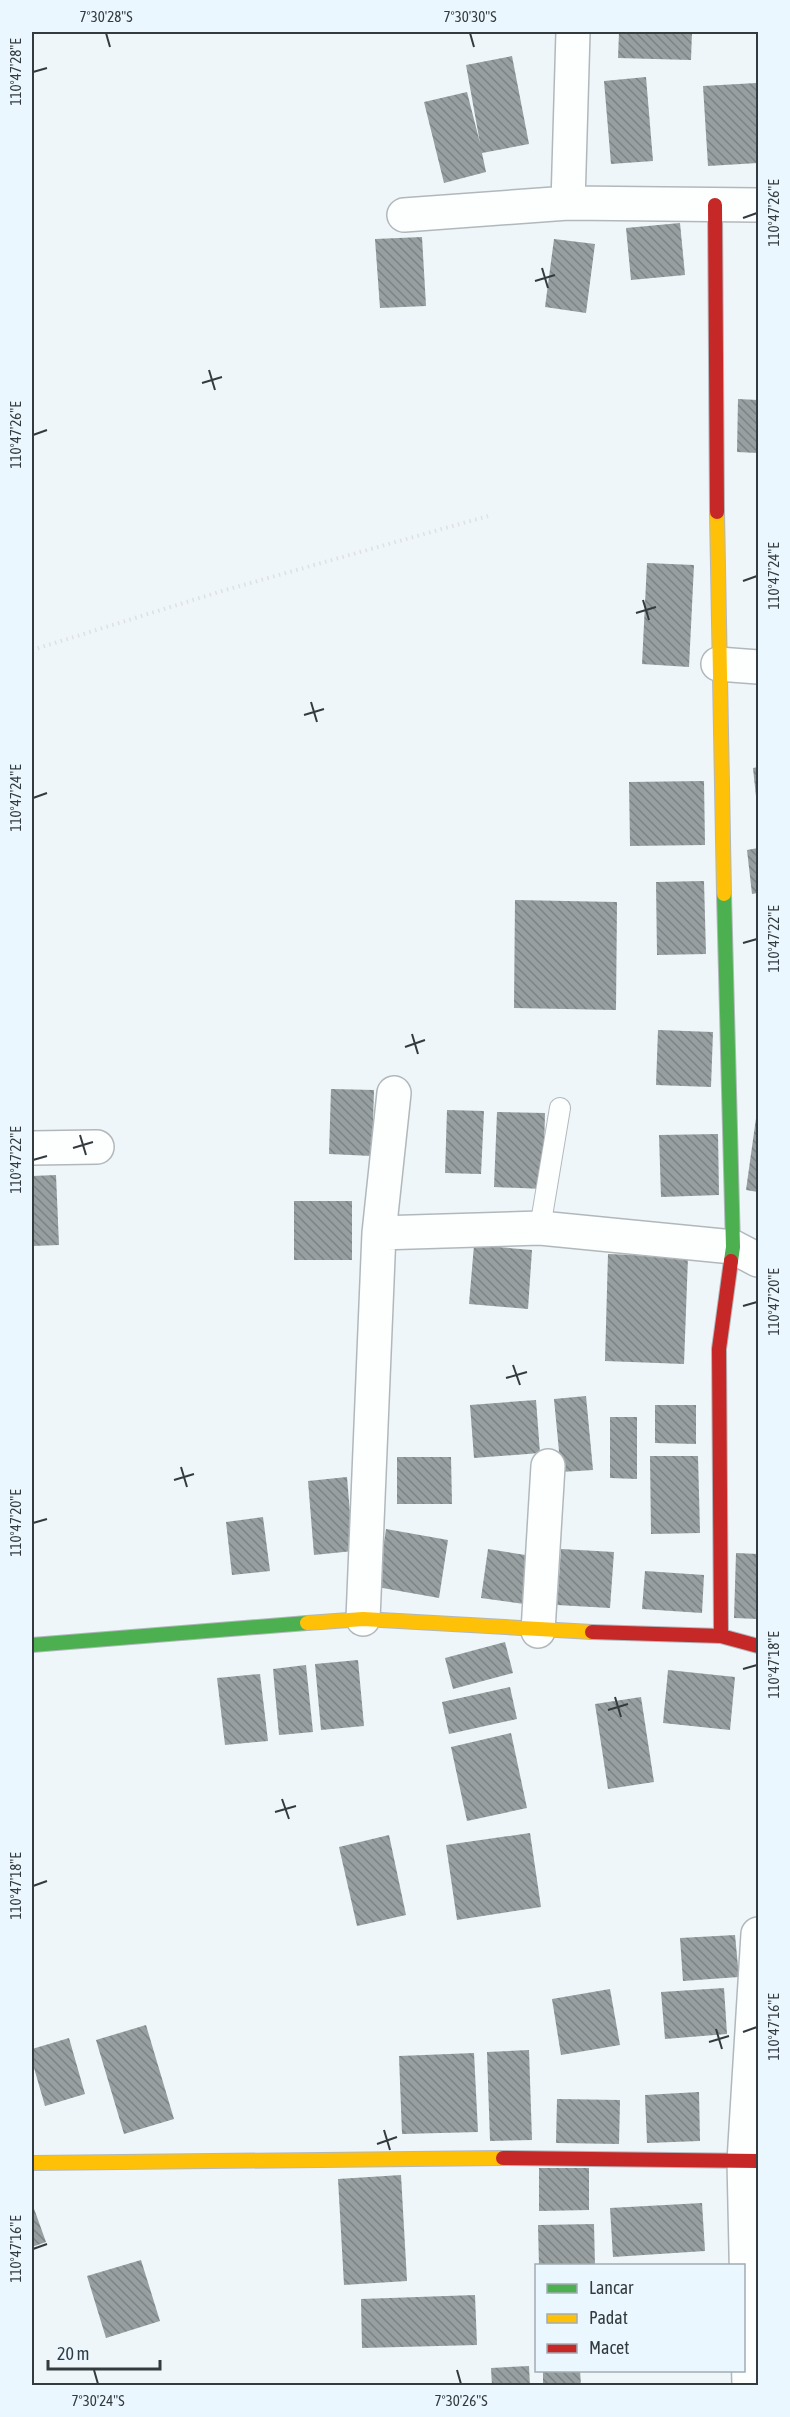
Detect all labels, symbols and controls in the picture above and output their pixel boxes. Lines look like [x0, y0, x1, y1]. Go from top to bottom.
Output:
text: 7°30'28"S [79, 8, 133, 25]
text: 7°30'30"S [443, 8, 497, 25]
text: 110°47'28"E [7, 38, 24, 106]
text: 110°47'26"E [765, 179, 782, 247]
text: 110°47'26"E [7, 401, 24, 469]
text: 110°47'24"E [765, 542, 782, 610]
text: 110°47'24"E [7, 764, 24, 832]
text: 110°47'22"E [765, 905, 782, 973]
text: 110°47'22"E [7, 1126, 24, 1194]
text: 110°47'20"E [765, 1268, 782, 1336]
text: 110°47'20"E [7, 1489, 24, 1557]
text: 110°47'18"E [765, 1631, 782, 1699]
text: 110°47'18"E [7, 1852, 24, 1920]
text: 110°47'16"E [765, 1993, 782, 2061]
text: 110°47'16"E [7, 2215, 24, 2283]
legend [535, 2264, 745, 2372]
text: Lancar [589, 2277, 634, 2298]
text: Padat [589, 2307, 628, 2328]
scale bar [48, 2333, 160, 2371]
text: Macet [589, 2337, 629, 2358]
text: 20 m [57, 2343, 89, 2364]
text: 7°30'24"S [71, 2392, 125, 2409]
text: 7°30'26"S [434, 2392, 488, 2409]

